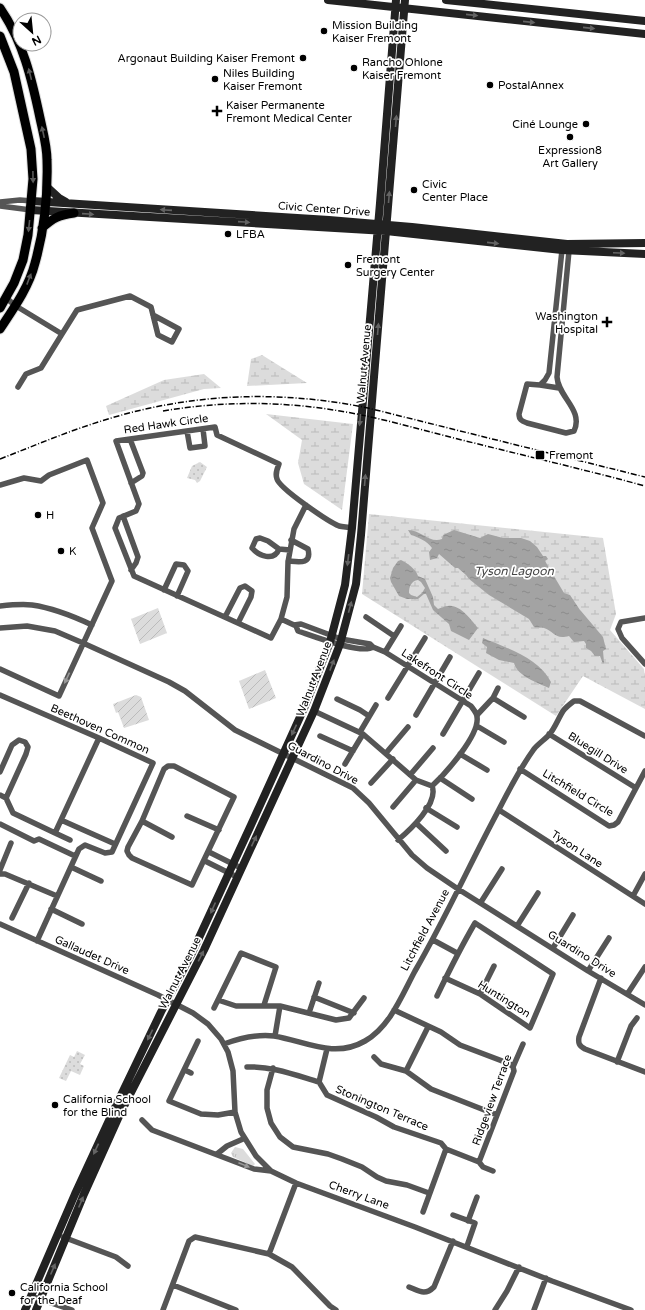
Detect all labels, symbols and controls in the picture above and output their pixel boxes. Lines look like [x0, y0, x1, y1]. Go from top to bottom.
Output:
north arrow [12, 12, 52, 52]
one-way arrow [466, 12, 478, 19]
place label: Mission Building Kaiser Fremont [332, 19, 418, 45]
one-way arrow [523, 19, 535, 25]
one-way arrow [583, 25, 595, 32]
marker: Mission Building Kaiser Fremont [319, 26, 329, 36]
text: N [29, 33, 43, 48]
place label: Argonaut Building Kaiser Fremont [118, 52, 295, 65]
marker: Argonaut Building Kaiser Fremont [298, 53, 308, 63]
place label: Rancho Ohlone Kaiser Fremont [362, 56, 443, 82]
marker: Rancho Ohlone Kaiser Fremont [349, 63, 359, 73]
one-way arrow [26, 67, 32, 80]
place label: Niles Building Kaiser Fremont [223, 67, 302, 93]
marker: Niles Building Kaiser Fremont [210, 74, 220, 84]
place label: PostalAnnex [498, 79, 564, 92]
marker: PostalAnnex [485, 80, 495, 90]
place label: Kaiser Permanente Fremont Medical Center [226, 99, 353, 125]
marker: Kaiser Permanente Fremont Medical Center [211, 105, 223, 117]
one-way arrow [392, 115, 399, 127]
place label: Ciné Lounge [512, 118, 578, 131]
marker: Ciné Lounge [581, 119, 591, 129]
one-way arrow [40, 126, 46, 138]
marker: Expression8 Art Gallery [565, 132, 575, 142]
place label: Expression8 Art Gallery [538, 144, 602, 170]
one-way arrow [30, 171, 36, 184]
place label: Civic Center Place [422, 178, 488, 204]
marker: Civic Center Place [409, 185, 419, 195]
one-way arrow [386, 191, 393, 203]
street label: Civic Center Drive [277, 199, 371, 219]
one-way arrow [160, 206, 172, 213]
one-way arrow [82, 210, 94, 217]
one-way arrow [238, 218, 250, 225]
one-way arrow [26, 220, 32, 232]
place label: LFBA [236, 228, 265, 241]
marker: LFBA [223, 229, 233, 239]
one-way arrow [487, 239, 499, 246]
one-way arrow [613, 249, 625, 256]
place label: Fremont Surgery Center [356, 253, 435, 279]
marker: Fremont Surgery Center [343, 260, 353, 270]
one-way arrow [27, 273, 33, 285]
place label: Washington Hospital [535, 310, 598, 336]
marker: Washington Hospital [601, 316, 613, 328]
one-way arrow [375, 323, 381, 335]
street label: Walnut Avenue [354, 324, 374, 404]
street label: Red Hawk Circle [123, 412, 209, 436]
one-way arrow [357, 414, 364, 426]
marker: Fremont [534, 449, 546, 461]
place label: Fremont [549, 449, 593, 462]
one-way arrow [362, 474, 368, 486]
place label: H [46, 509, 54, 522]
marker: H [33, 510, 43, 520]
place label: K [69, 545, 77, 558]
marker: K [56, 546, 66, 556]
one-way arrow [345, 554, 351, 566]
water label: Tyson Lagoon [474, 564, 554, 578]
one-way arrow [347, 600, 353, 613]
street label: Walnut Avenue [294, 640, 334, 718]
street label: Lakefront Circle [399, 646, 475, 702]
one-way arrow [329, 658, 335, 670]
one-way arrow [64, 672, 70, 684]
street label: Beethoven Common [49, 701, 151, 757]
one-way arrow [291, 725, 297, 736]
street label: Bluegill Drive [566, 729, 630, 777]
street label: Guardino Drive [285, 739, 361, 787]
street label: Litchfield Circle [540, 767, 616, 819]
street label: Tyson Lane [549, 828, 605, 870]
one-way arrow [251, 836, 257, 847]
street label: Litchfield Avenue [398, 887, 452, 973]
one-way arrow [210, 902, 216, 914]
street label: Guardino Drive [545, 928, 619, 980]
street label: Gallaudet Drive [53, 933, 131, 977]
street label: Walnut Avenue [156, 935, 204, 1011]
one-way arrow [198, 951, 204, 962]
street label: Huntington [475, 978, 533, 1020]
one-way arrow [147, 1029, 153, 1041]
street label: Ridgeview Terrace [470, 1053, 514, 1147]
street label: Stonington Terrace [334, 1083, 430, 1133]
place label: California School for the Blind [63, 1093, 151, 1119]
marker: California School for the Blind [50, 1100, 60, 1110]
one-way arrow [92, 1143, 99, 1155]
one-way arrow [238, 1162, 250, 1168]
street label: Cherry Lane [327, 1178, 391, 1212]
one-way arrow [78, 1196, 84, 1208]
one-way arrow [50, 1262, 56, 1274]
place label: California School for the Deaf [20, 1281, 108, 1307]
marker: California School for the Deaf [7, 1288, 17, 1298]

